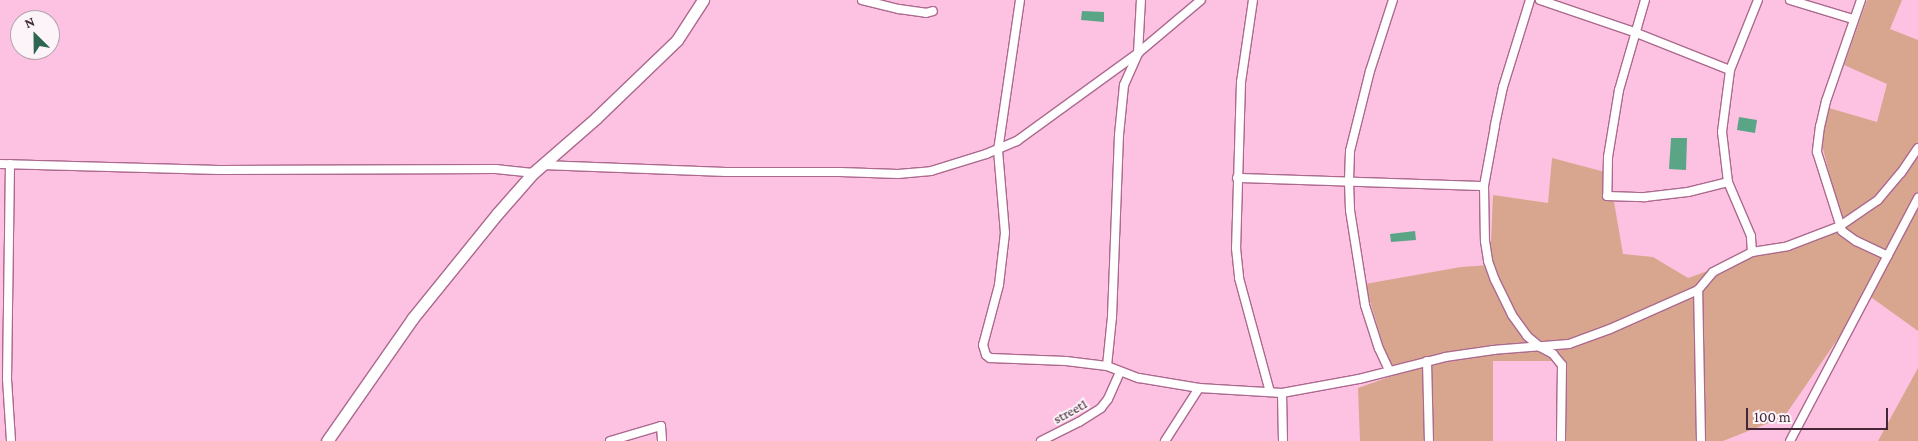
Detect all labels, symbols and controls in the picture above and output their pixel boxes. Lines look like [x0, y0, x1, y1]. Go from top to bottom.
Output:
north arrow [10, 10, 60, 60]
text: N [22, 13, 37, 31]
street label: street1 [1050, 395, 1090, 427]
scale bar [1748, 398, 1890, 430]
text: 100 m [1754, 409, 1791, 425]

